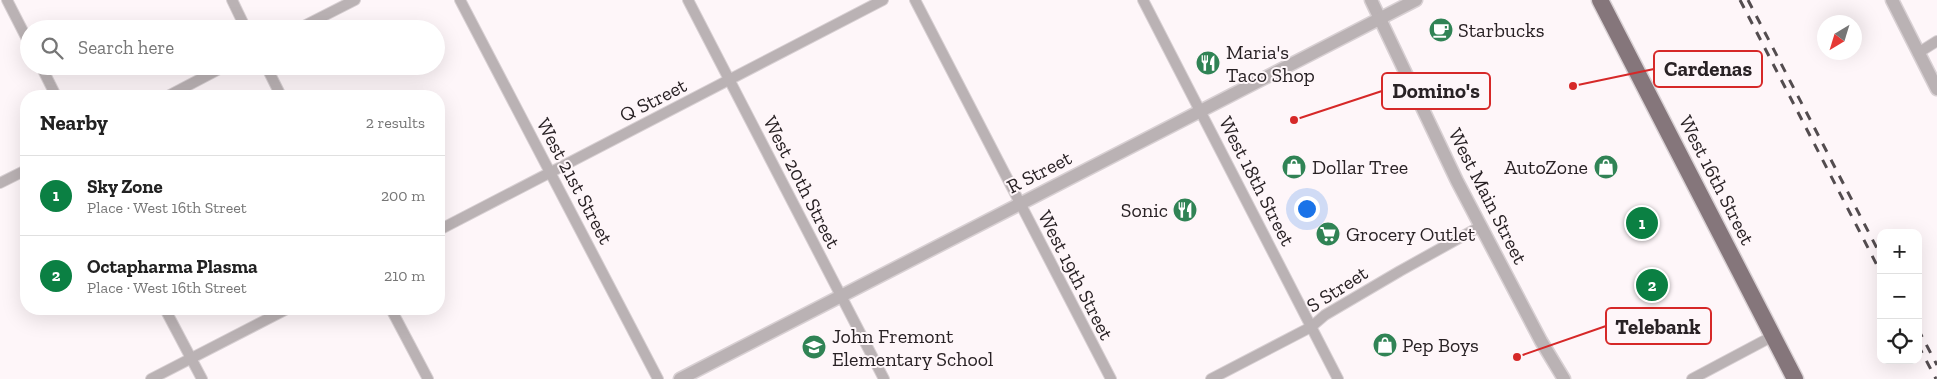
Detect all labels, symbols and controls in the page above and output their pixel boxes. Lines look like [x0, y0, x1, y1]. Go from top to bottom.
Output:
north arrow [1817, 15, 1862, 60]
cafe icon: Starbucks [1428, 17, 1454, 43]
place label: Starbucks [1458, 18, 1544, 42]
search box [20, 20, 445, 75]
icon: search [38, 34, 66, 62]
text: Search here [78, 36, 174, 59]
place label: Maria's Taco Shop [1226, 40, 1315, 87]
restaurant icon: Maria's Taco Shop [1195, 50, 1221, 76]
callout: Cardenas [1654, 51, 1762, 87]
text: Cardenas [1664, 56, 1752, 81]
street label: Q Street [615, 73, 691, 127]
callout: Domino's [1382, 73, 1490, 109]
text: Domino's [1392, 78, 1480, 103]
text: Nearby [40, 110, 108, 135]
street label: West 16th Street [1674, 111, 1760, 249]
street label: West 20th Street [758, 112, 846, 253]
street label: West 18th Street [1214, 112, 1300, 250]
text: 2 results [366, 113, 425, 132]
street label: West 21st Street [532, 114, 619, 249]
street label: West Main Street [1443, 124, 1533, 268]
street label: R Street [1003, 145, 1076, 198]
shop icon: Dollar Tree [1281, 154, 1307, 180]
shop icon: AutoZone [1593, 154, 1619, 180]
place label: Dollar Tree [1312, 155, 1408, 179]
place label: AutoZone [1504, 155, 1588, 179]
text: Sky Zone [87, 175, 163, 198]
text: 1 [53, 186, 59, 205]
text: 200 m [381, 186, 425, 205]
your location [1294, 196, 1320, 222]
restaurant icon: Sonic [1172, 197, 1198, 223]
text: Place · West 16th Street [87, 198, 247, 217]
place label: Sonic [1121, 198, 1168, 222]
pin: 1 [1626, 204, 1658, 242]
street label: West 19th Street [1033, 206, 1119, 344]
supermarket icon: Grocery Outlet [1315, 221, 1341, 247]
place label: Grocery Outlet [1346, 222, 1476, 246]
map controls [1877, 229, 1922, 364]
button: + [1877, 229, 1922, 274]
text: Octapharma Plasma [87, 255, 258, 278]
street label: S Street [1302, 260, 1372, 318]
text: 2 [52, 266, 60, 285]
text: 210 m [384, 266, 425, 285]
pin: 2 [1636, 266, 1668, 304]
button: − [1877, 274, 1922, 319]
text: Place · West 16th Street [87, 278, 247, 297]
callout: Telebank [1606, 308, 1711, 344]
text: Telebank [1615, 314, 1701, 339]
button: locate [1877, 319, 1922, 364]
place label: John Fremont Elementary School [832, 324, 993, 371]
shop icon: Pep Boys [1372, 332, 1398, 358]
place label: Pep Boys [1402, 333, 1479, 357]
school or university icon: John Fremont Elementary School [801, 334, 827, 360]

